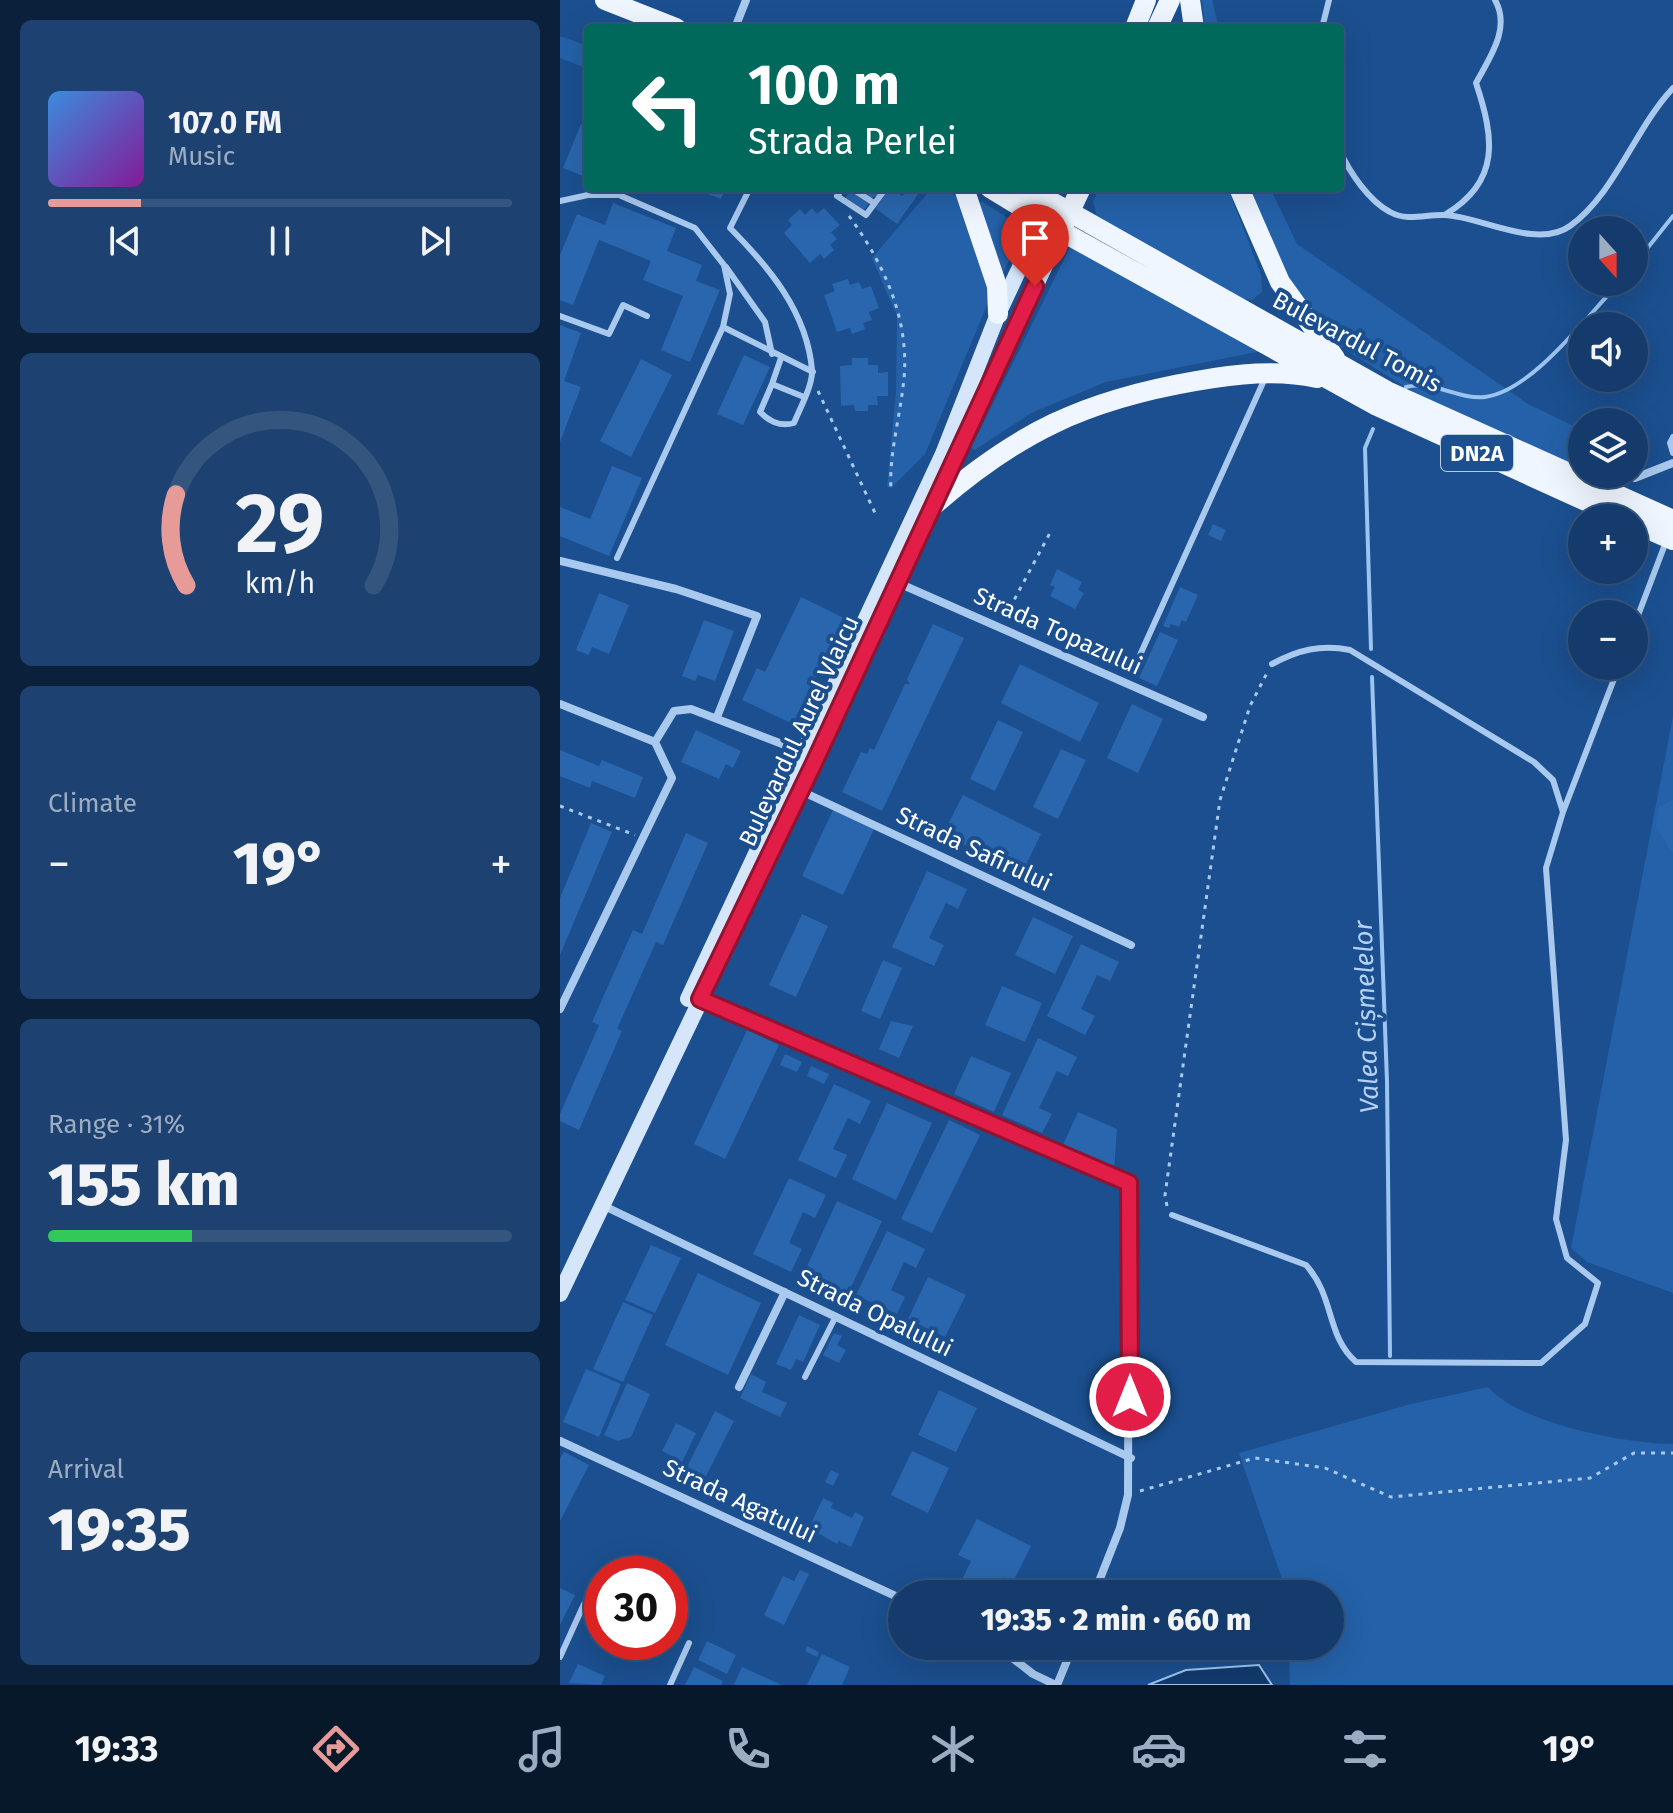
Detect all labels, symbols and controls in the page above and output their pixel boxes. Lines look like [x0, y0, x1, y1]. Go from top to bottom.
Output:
text: 100 m [748, 52, 900, 119]
icon: left [616, 56, 720, 160]
text: 107.0 FM [168, 105, 282, 141]
text: Strada Perlei [748, 120, 957, 164]
text: Music [168, 141, 235, 172]
pin [1001, 204, 1069, 286]
icon: arrive [1013, 216, 1057, 260]
north arrow [1568, 216, 1648, 296]
map controls [1568, 216, 1648, 680]
icon: previous [103, 219, 147, 263]
icon: pause [258, 219, 302, 263]
icon: next [413, 219, 457, 263]
street label: Bulevardul Tomis [1268, 286, 1446, 398]
button: sound [1568, 312, 1648, 392]
button: layers [1568, 408, 1648, 488]
road number: DN2A [1441, 435, 1513, 471]
text: 29 [236, 473, 324, 573]
button: + [1568, 504, 1648, 584]
text: km/h [245, 566, 315, 601]
street label: Strada Topazului [970, 581, 1146, 681]
button: − [1568, 600, 1648, 680]
street label: Bulevardul Aurel Vlaicu [733, 611, 865, 851]
text: Climate [48, 788, 137, 819]
street label: Strada Safirului [892, 801, 1056, 897]
text: 19° [233, 828, 327, 900]
text: − [48, 838, 70, 891]
text: + [490, 838, 512, 891]
water label: Valea Cișmelelor [1348, 919, 1386, 1114]
text: Range · 31% [48, 1109, 185, 1140]
text: 155 km [48, 1149, 240, 1221]
street label: Strada Opalului [793, 1263, 957, 1363]
position arrow [1088, 1355, 1172, 1439]
street label: Strada Agatului [659, 1453, 821, 1549]
text: Arrival [48, 1454, 124, 1485]
text: 19:35 [48, 1494, 190, 1566]
speed limit sign: 30 [584, 1556, 688, 1660]
text: 19:35 · 2 min · 660 m [981, 1602, 1251, 1638]
icon: directions [308, 1721, 364, 1777]
icon: music [514, 1721, 570, 1777]
icon: phone [720, 1721, 776, 1777]
icon: climate [925, 1721, 981, 1777]
icon: car [1131, 1721, 1187, 1777]
icon: filters [1337, 1721, 1393, 1777]
text: 19:33 [75, 1727, 158, 1771]
text: 19° [1542, 1727, 1598, 1771]

